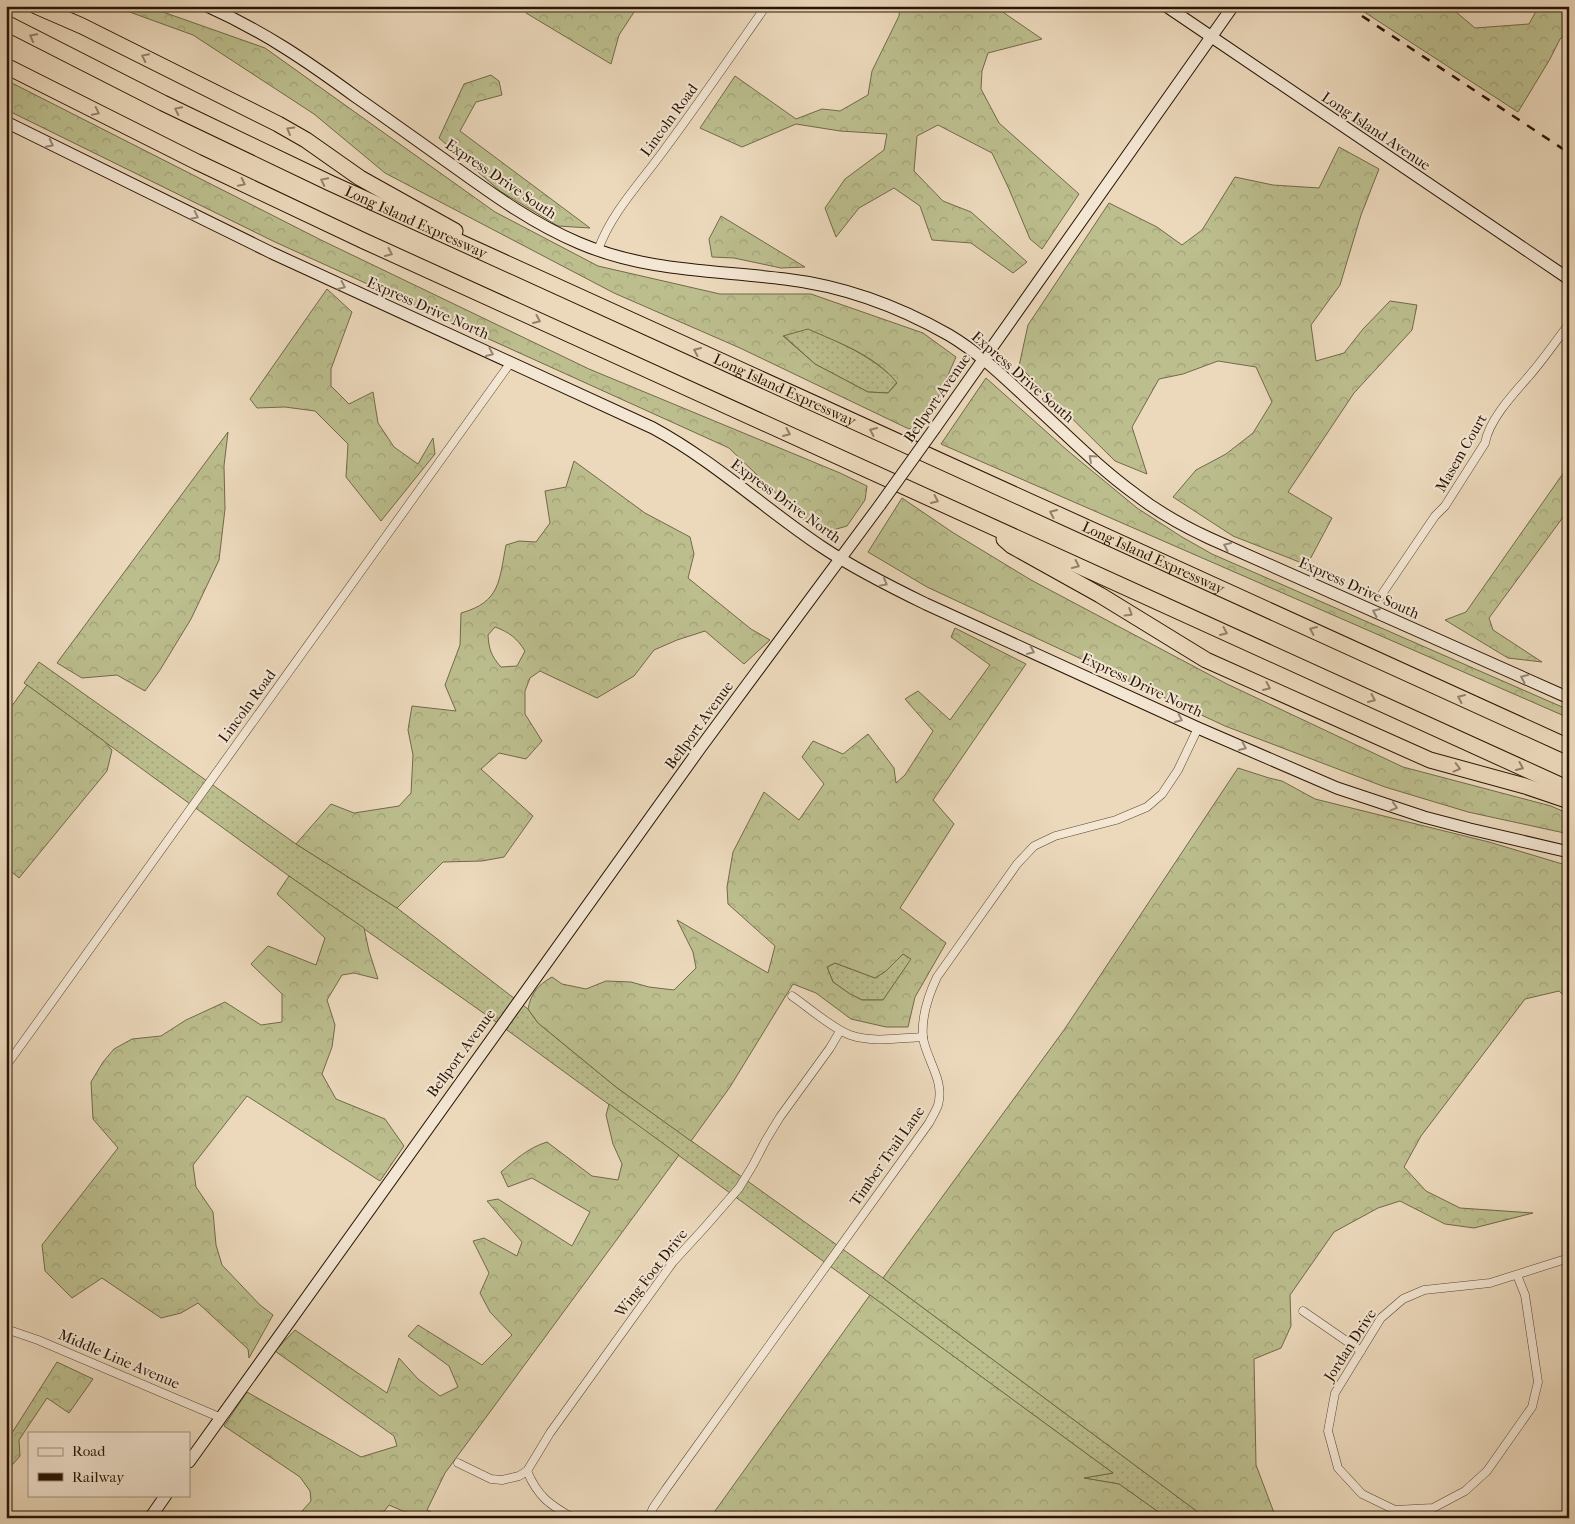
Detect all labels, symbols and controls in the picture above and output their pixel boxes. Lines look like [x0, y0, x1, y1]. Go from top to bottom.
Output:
one-way arrow [29, 33, 38, 43]
one-way arrow [141, 53, 150, 63]
street label: Lincoln Road [637, 79, 702, 160]
street label: Long Island Avenue [1318, 88, 1434, 174]
one-way arrow [91, 106, 100, 116]
one-way arrow [174, 106, 183, 116]
one-way arrow [286, 127, 295, 137]
street label: Express Drive South [442, 135, 561, 223]
one-way arrow [44, 138, 53, 148]
one-way arrow [320, 176, 329, 187]
one-way arrow [237, 177, 246, 188]
street label: Long Island Expressway [342, 182, 491, 263]
one-way arrow [190, 210, 199, 220]
one-way arrow [384, 246, 393, 257]
street label: Express Drive North [364, 273, 492, 343]
one-way arrow [337, 279, 346, 290]
one-way arrow [532, 314, 541, 324]
street label: Express Drive South [968, 327, 1079, 427]
one-way arrow [485, 347, 494, 357]
one-way arrow [694, 347, 703, 357]
street label: Long Island Expressway [711, 350, 860, 431]
street label: Bellport Avenue [900, 350, 975, 446]
street label: Masem Court [1431, 410, 1491, 495]
one-way arrow [782, 427, 791, 438]
one-way arrow [869, 427, 878, 437]
street label: Express Drive North [727, 455, 845, 547]
one-way arrow [1089, 455, 1098, 464]
one-way arrow [930, 494, 939, 505]
one-way arrow [1049, 508, 1058, 519]
street label: Long Island Expressway [1079, 518, 1228, 598]
one-way arrow [1223, 542, 1232, 553]
street label: Express Drive South [1296, 553, 1423, 623]
one-way arrow [1071, 558, 1080, 569]
one-way arrow [878, 576, 887, 586]
one-way arrow [1123, 607, 1133, 616]
one-way arrow [1372, 608, 1381, 619]
one-way arrow [1219, 626, 1228, 636]
one-way arrow [1309, 626, 1318, 637]
one-way arrow [1026, 645, 1035, 656]
street label: Express Drive North [1079, 649, 1206, 721]
street label: Lincoln Road [215, 665, 280, 746]
one-way arrow [1520, 674, 1529, 685]
street label: Bellport Avenue [661, 677, 737, 773]
one-way arrow [1262, 681, 1271, 691]
one-way arrow [1367, 693, 1376, 704]
one-way arrow [1457, 693, 1466, 704]
one-way arrow [1174, 712, 1183, 723]
one-way arrow [1238, 741, 1247, 752]
one-way arrow [1515, 760, 1524, 771]
one-way arrow [1453, 762, 1462, 773]
one-way arrow [1389, 802, 1397, 812]
street label: Bellport Avenue [423, 1005, 499, 1101]
street label: Timber Trail Lane [846, 1102, 928, 1209]
street label: Wing Foot Drive [610, 1225, 691, 1322]
street label: Jordan Drive [1319, 1305, 1380, 1385]
street label: Middle Line Avenue [56, 1325, 183, 1393]
legend [28, 1432, 190, 1496]
text: Road [72, 1442, 106, 1460]
text: Railway [72, 1468, 125, 1486]

